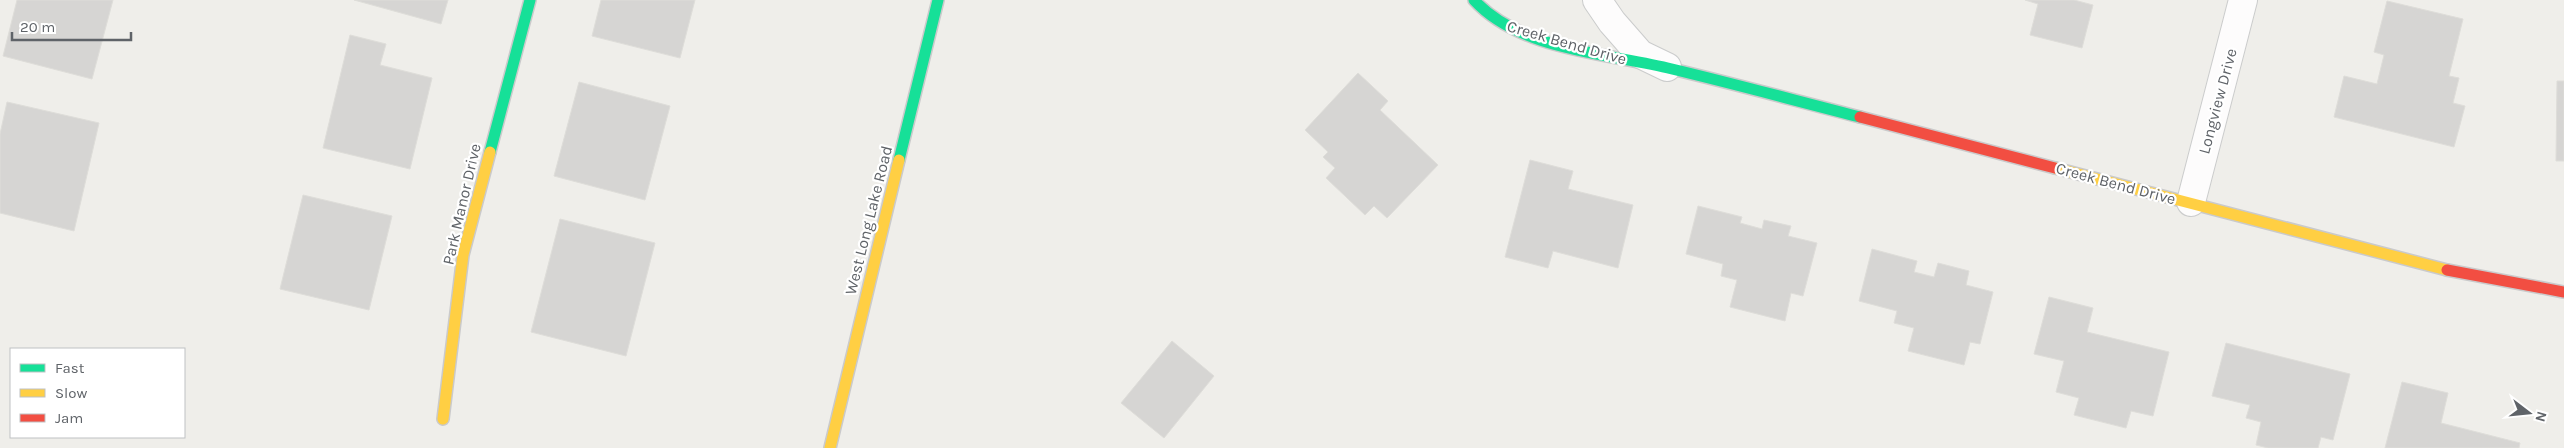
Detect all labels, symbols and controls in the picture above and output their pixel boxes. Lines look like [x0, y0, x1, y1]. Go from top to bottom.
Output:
scale bar [12, 10, 131, 42]
street label: Creek Bend Drive [1505, 16, 1629, 69]
text: 20 m [20, 18, 55, 36]
street label: Longview Drive [2194, 46, 2241, 156]
street label: Park Manor Drive [438, 142, 485, 267]
street label: West Long Lake Road [841, 144, 896, 297]
street label: Creek Bend Drive [2054, 158, 2178, 209]
legend [10, 348, 185, 438]
text: Fast [55, 359, 85, 377]
text: Slow [55, 384, 87, 402]
north arrow [2504, 388, 2554, 438]
text: Jam [55, 409, 83, 427]
text: N [2531, 409, 2551, 424]

